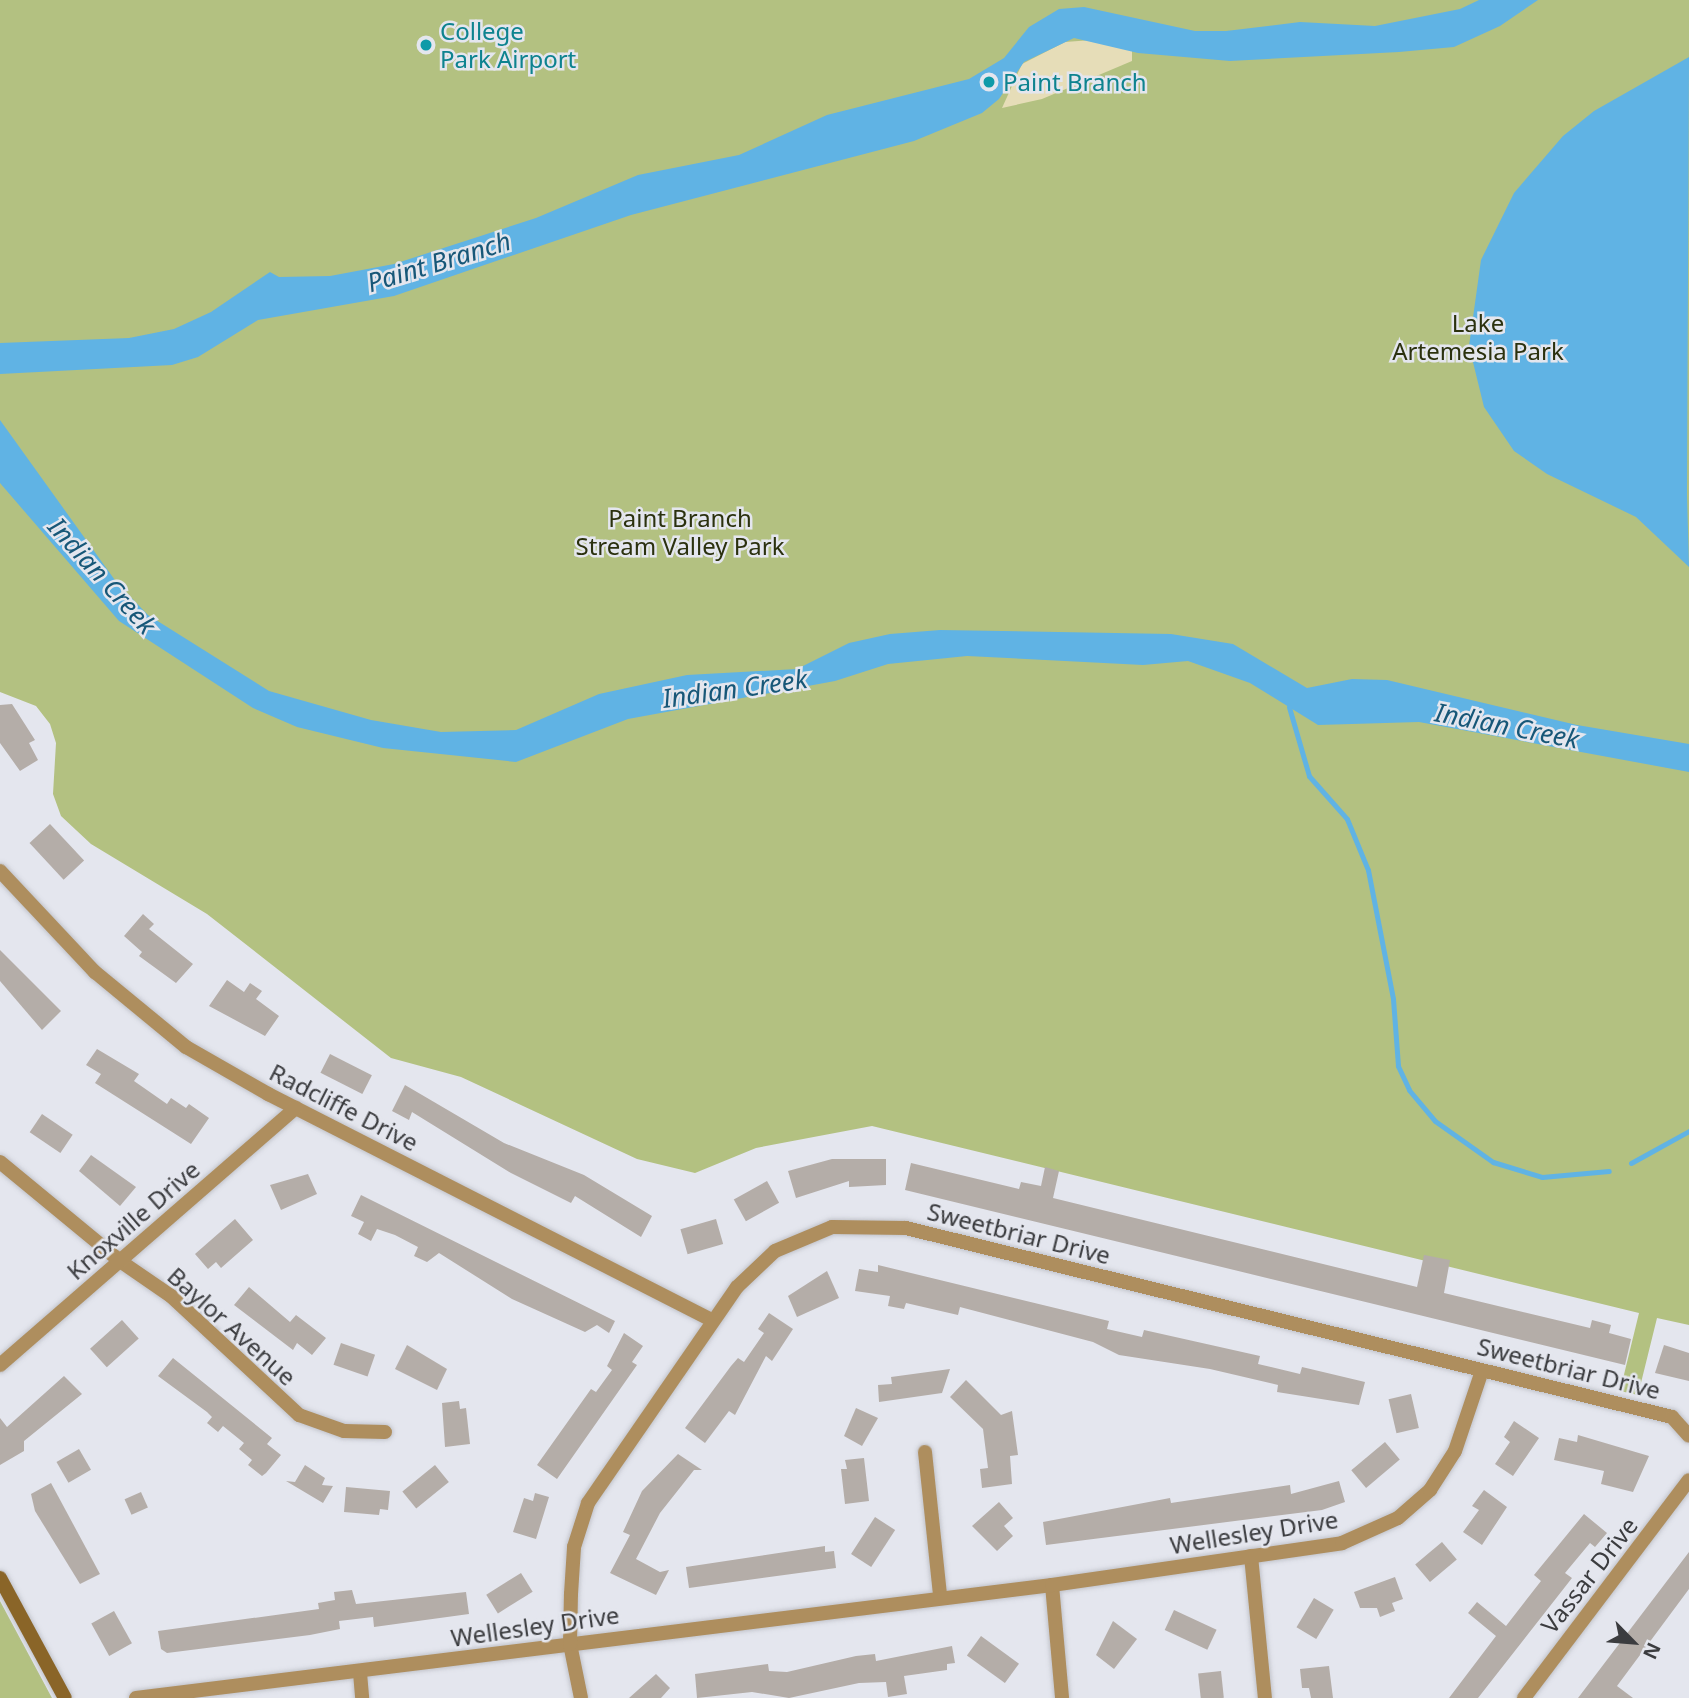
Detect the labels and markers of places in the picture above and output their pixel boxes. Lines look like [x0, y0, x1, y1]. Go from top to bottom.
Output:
place label: College Park Airport [440, 17, 576, 73]
marker: College Park Airport [418, 37, 434, 53]
place label: Paint Branch [1003, 68, 1147, 96]
marker: Paint Branch [981, 74, 997, 90]

